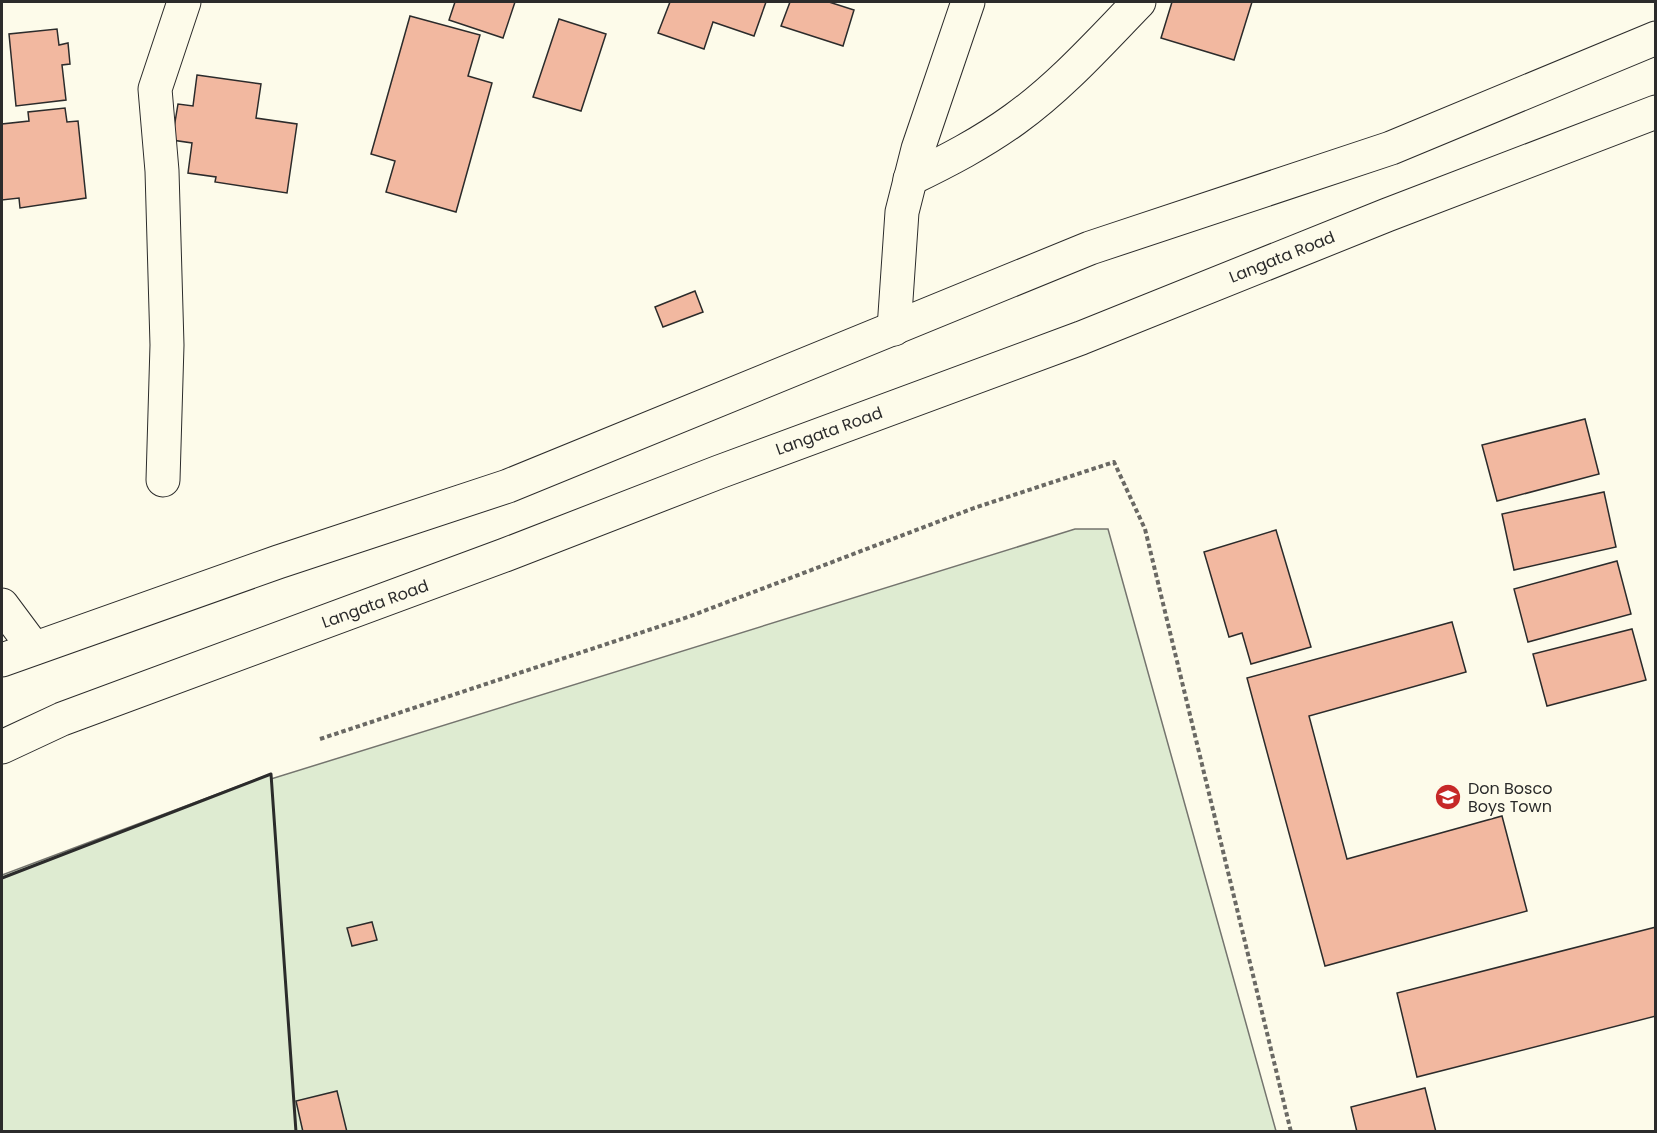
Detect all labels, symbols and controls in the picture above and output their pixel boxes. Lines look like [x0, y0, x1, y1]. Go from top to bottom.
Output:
street label: Langata Road [1226, 225, 1338, 289]
street label: Langata Road [772, 401, 886, 461]
street label: Langata Road [318, 574, 432, 634]
place label: Don Bosco Boys Town [1468, 777, 1552, 818]
school or university icon: Don Bosco Boys Town [1433, 782, 1463, 812]

